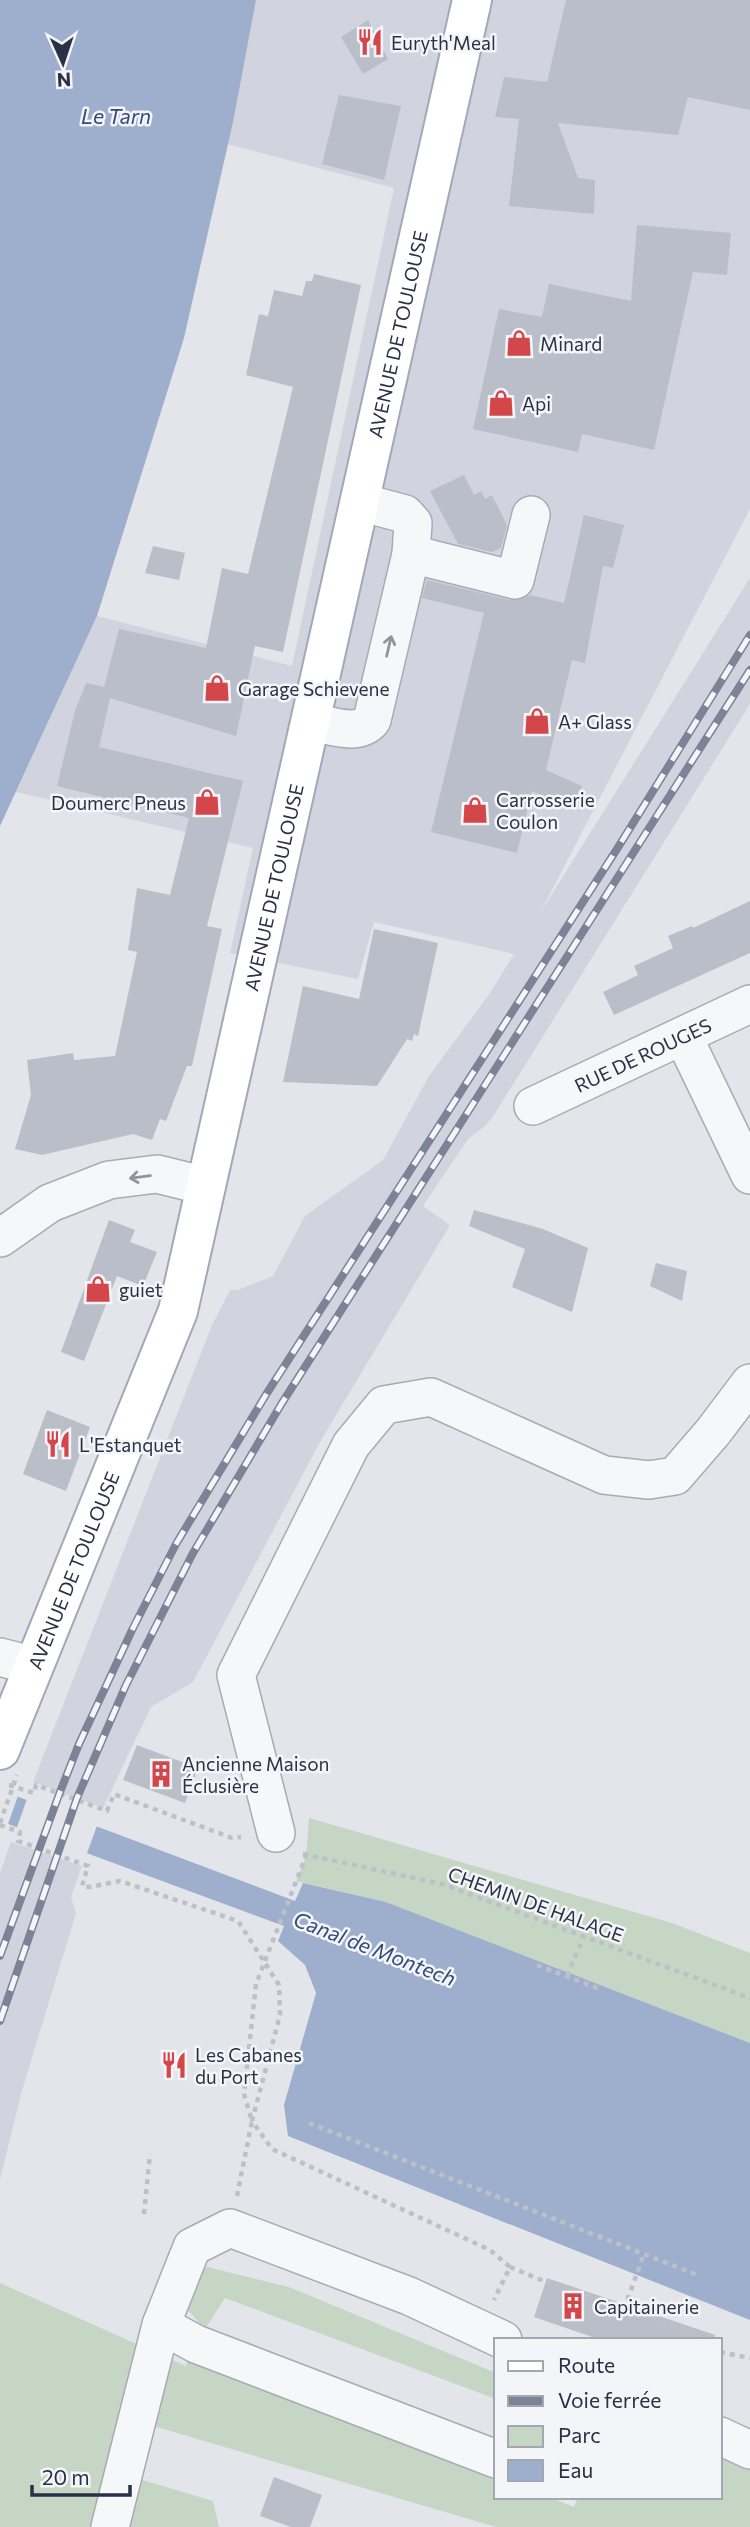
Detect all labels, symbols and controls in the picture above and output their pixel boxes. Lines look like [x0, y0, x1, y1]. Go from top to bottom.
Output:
restaurant icon: Euryth'Meal [355, 27, 385, 57]
north arrow [28, 28, 98, 98]
place label: Euryth'Meal [391, 31, 496, 54]
text: N [56, 69, 72, 92]
water label: Le Tarn [81, 103, 151, 128]
street label: AVENUE DE TOULOUSE [363, 228, 431, 440]
shop icon: Minard [504, 328, 534, 358]
place label: Minard [540, 332, 602, 355]
shop icon: Api [486, 388, 516, 418]
place label: Api [522, 392, 551, 415]
one-way arrow [383, 635, 396, 658]
shop icon: Garage Schievene [202, 673, 232, 703]
place label: Garage Schievene [238, 677, 389, 700]
shop icon: A+ Glass [522, 706, 552, 736]
place label: A+ Glass [558, 710, 632, 733]
street label: AVENUE DE TOULOUSE [239, 782, 307, 993]
shop icon: Doumerc Pneus [192, 787, 222, 817]
place label: Carrosserie Coulon [496, 788, 595, 833]
place label: Doumerc Pneus [51, 791, 186, 814]
shop icon: Carrosserie Coulon [460, 795, 490, 825]
street label: RUE DE ROUGES [570, 1013, 715, 1096]
one-way arrow [129, 1170, 151, 1183]
shop icon: guiet [83, 1274, 113, 1304]
place label: guiet [119, 1278, 163, 1301]
restaurant icon: L'Estanquet [43, 1429, 73, 1459]
place label: L'Estanquet [79, 1433, 182, 1456]
street label: AVENUE DE TOULOUSE [23, 1468, 123, 1673]
place label: Ancienne Maison Éclusière [182, 1752, 329, 1797]
building icon: Ancienne Maison Éclusière [146, 1759, 176, 1789]
street label: CHEMIN DE HALAGE [445, 1862, 627, 1946]
water label: Canal de Montech [290, 1906, 460, 1990]
place label: Les Cabanes du Port [195, 2043, 302, 2088]
restaurant icon: Les Cabanes du Port [159, 2050, 189, 2080]
building icon: Capitainerie [558, 2291, 588, 2321]
place label: Capitainerie [594, 2295, 699, 2318]
legend [494, 2338, 722, 2499]
text: Route [558, 2352, 615, 2377]
text: Voie ferrée [558, 2387, 661, 2412]
text: Parc [558, 2422, 601, 2447]
scale bar [32, 2454, 130, 2498]
text: Eau [558, 2457, 593, 2482]
text: 20 m [42, 2464, 90, 2489]

